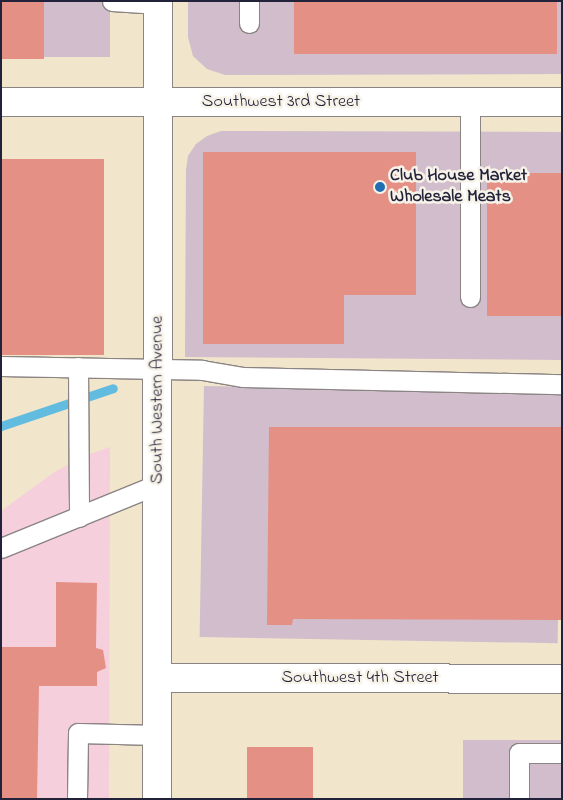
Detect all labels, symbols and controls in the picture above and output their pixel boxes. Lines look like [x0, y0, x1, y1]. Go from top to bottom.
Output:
street label: Southwest 3rd Street [202, 91, 360, 113]
place label: Club House Market Wholesale Meats [390, 166, 527, 208]
marker: Club House Market Wholesale Meats [374, 181, 386, 193]
street label: South Western Avenue [147, 316, 169, 484]
street label: Southwest 4th Street [281, 667, 439, 689]

